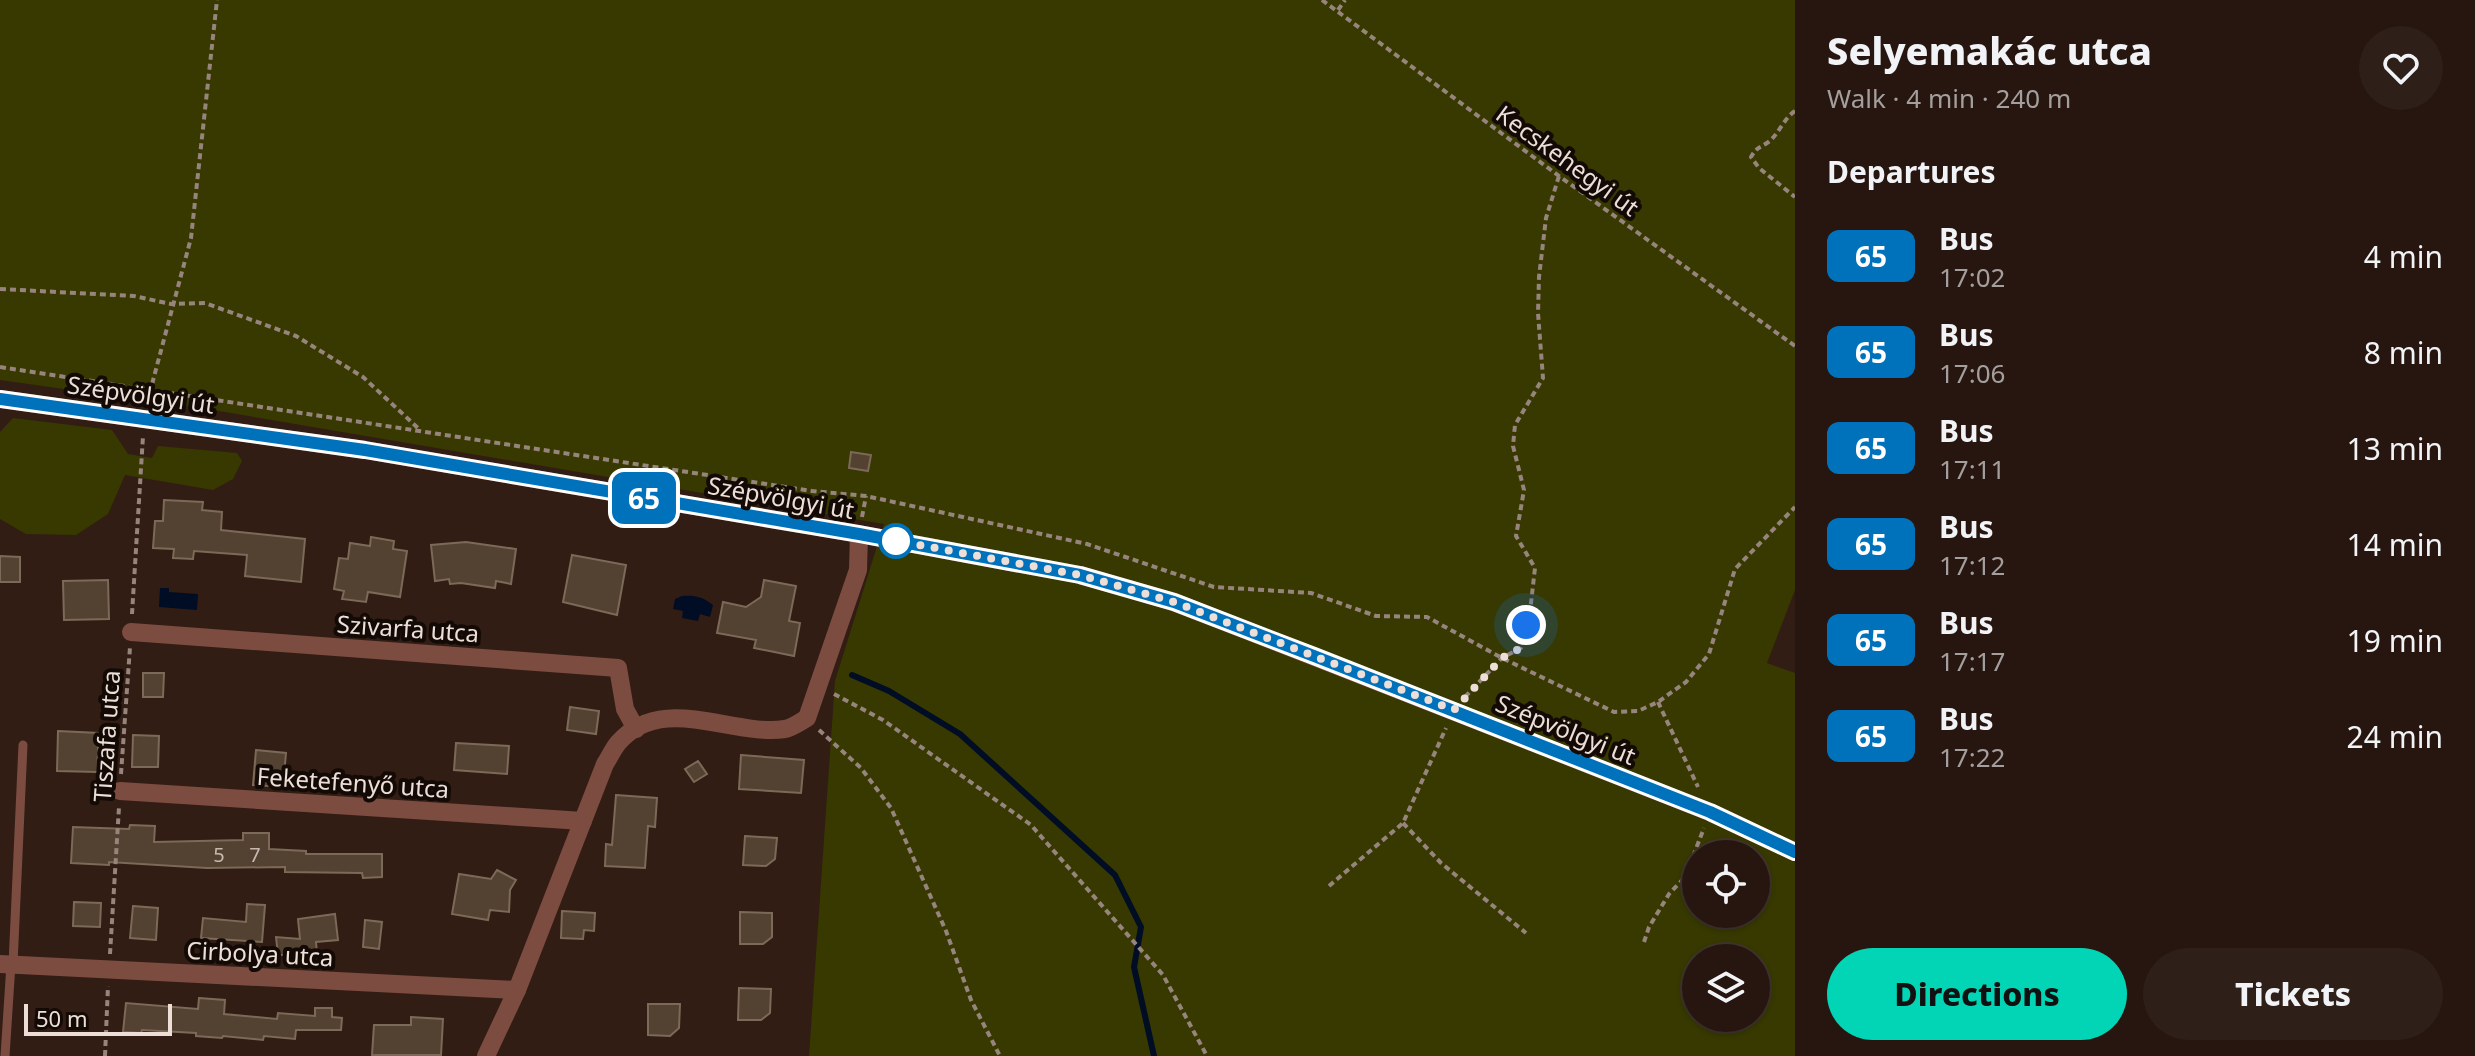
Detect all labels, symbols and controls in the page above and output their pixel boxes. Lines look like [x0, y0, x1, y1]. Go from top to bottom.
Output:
text: Selyemakác utca [1827, 24, 2152, 76]
button: heart [2359, 26, 2443, 110]
text: Walk · 4 min · 240 m [1827, 80, 2071, 116]
street label: Kecskehegyi út [1490, 97, 1646, 223]
text: Departures [1827, 151, 1996, 192]
text: Bus [1939, 218, 1994, 259]
text: 4 min [2364, 236, 2443, 277]
text: 65 [1855, 237, 1887, 275]
text: 17:02 [1939, 259, 2005, 295]
text: Bus [1939, 314, 1994, 355]
text: 8 min [2364, 332, 2443, 373]
text: 65 [1855, 333, 1887, 371]
text: 17:06 [1939, 355, 2005, 391]
street label: Szépvölgyi út [65, 367, 217, 421]
text: Bus [1939, 410, 1994, 451]
text: 13 min [2347, 428, 2443, 469]
text: 65 [1855, 429, 1887, 467]
text: 17:11 [1939, 451, 2005, 487]
street label: Szépvölgyi út [705, 468, 857, 526]
line badge: 65 [608, 472, 680, 524]
text: 65 [628, 479, 660, 517]
text: Bus [1939, 506, 1994, 547]
unlabelled marker [879, 524, 913, 558]
text: 14 min [2347, 524, 2443, 565]
text: 65 [1855, 525, 1887, 563]
text: 17:12 [1939, 547, 2005, 583]
text: Bus [1939, 602, 1994, 643]
your location [1506, 605, 1546, 645]
street label: Szivarfa utca [336, 607, 480, 649]
text: 19 min [2347, 620, 2443, 661]
text: 65 [1855, 621, 1887, 659]
text: 17:17 [1939, 643, 2005, 679]
street label: Tiszafa utca [85, 669, 127, 803]
street label: Szépvölgyi út [1491, 686, 1641, 772]
text: Bus [1939, 698, 1994, 739]
text: 24 min [2347, 716, 2443, 757]
text: 65 [1855, 717, 1887, 755]
text: 17:22 [1939, 739, 2005, 775]
street label: Feketefenyő utca [256, 759, 450, 805]
map controls [1682, 840, 1770, 1032]
button: locate [1682, 840, 1770, 928]
house number: 5 [213, 841, 225, 868]
house number: 7 [249, 841, 261, 868]
street label: Cirbolya utca [186, 933, 334, 973]
button: layers [1682, 944, 1770, 1032]
button: Directions [1827, 948, 2127, 1040]
button: Tickets [2143, 948, 2443, 1040]
scale bar [24, 1000, 172, 1036]
text: 50 m [36, 1003, 87, 1033]

